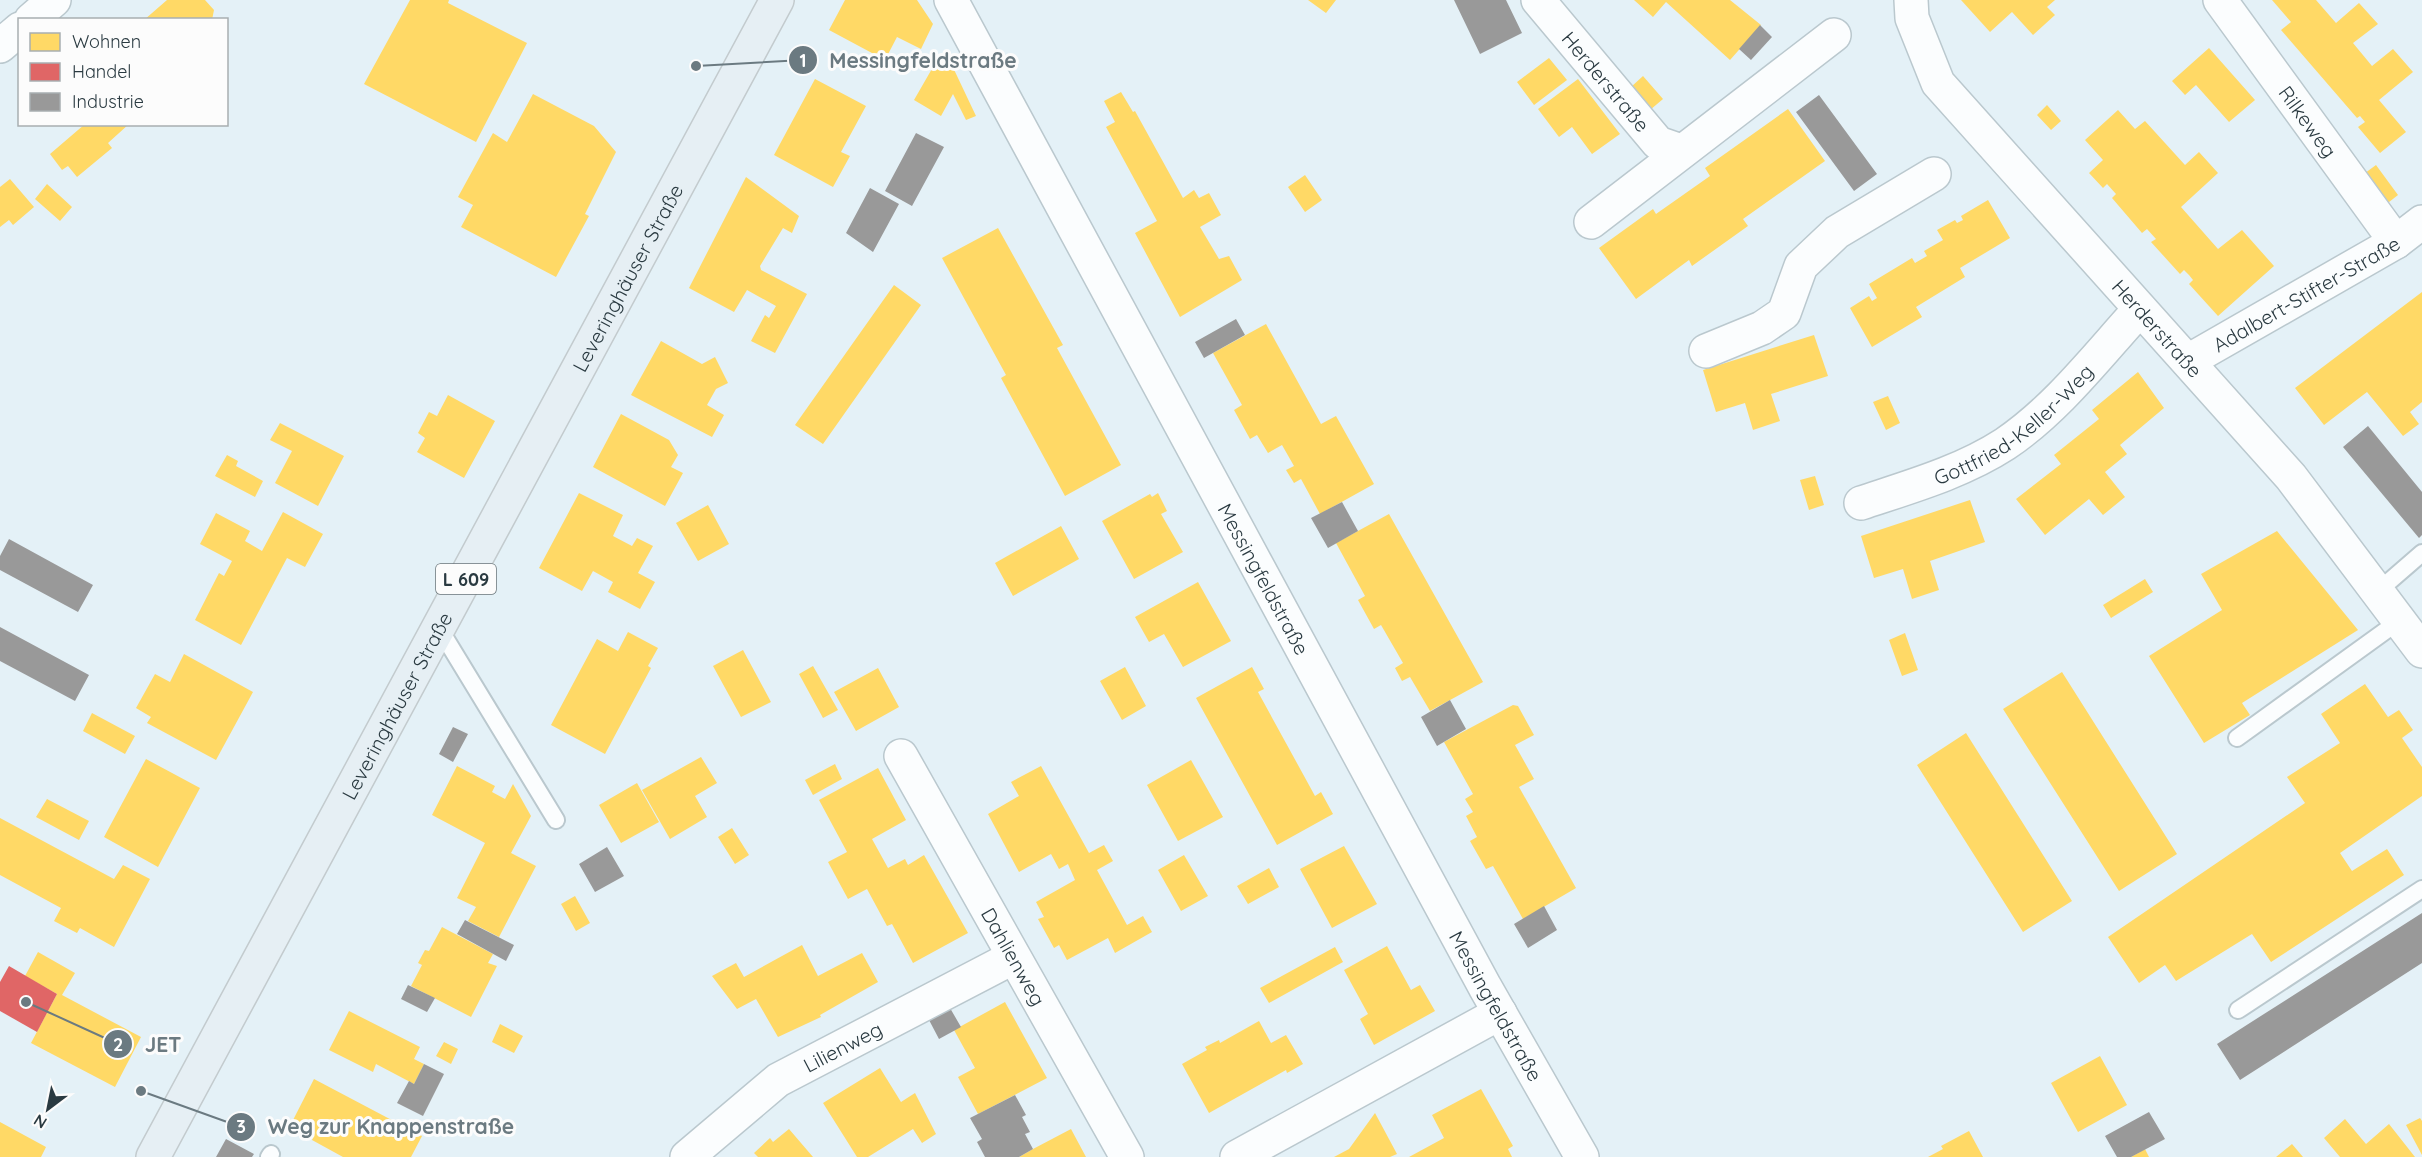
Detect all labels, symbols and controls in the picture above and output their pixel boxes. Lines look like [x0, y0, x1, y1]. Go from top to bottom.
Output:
legend [18, 18, 228, 126]
street label: Herderstraße [1557, 26, 1655, 136]
text: Wohnen [72, 30, 141, 53]
callout: Messingfeldstraße [788, 41, 1029, 80]
text: Messingfeldstraße [829, 47, 1017, 73]
text: 1 [799, 49, 807, 72]
text: Handel [72, 60, 132, 83]
street label: Rilkeweg [2274, 81, 2343, 162]
text: Industrie [72, 90, 144, 113]
street label: Leveringhäuser Straße [567, 180, 688, 376]
street label: Adalbert-Stifter-Straße [2208, 230, 2404, 357]
street label: Herderstraße [2107, 274, 2208, 382]
street label: Gottfried-Keller-Weg [1930, 358, 2098, 490]
street label: Messingfeldstraße [1213, 499, 1315, 659]
road number: L 609 [436, 564, 496, 594]
street label: Leveringhäuser Straße [336, 607, 457, 804]
street label: Dahlienweg [976, 903, 1051, 1010]
street label: Messingfeldstraße [1444, 926, 1548, 1085]
street label: Lilienweg [799, 1016, 886, 1077]
callout: JET [103, 1025, 194, 1064]
text: JET [145, 1031, 181, 1057]
text: 2 [113, 1033, 123, 1056]
north arrow [18, 1079, 78, 1139]
callout: Weg zur Knappenstraße [226, 1107, 526, 1146]
text: N [30, 1110, 50, 1133]
text: Weg zur Knappenstraße [268, 1113, 514, 1139]
text: 3 [236, 1115, 246, 1138]

